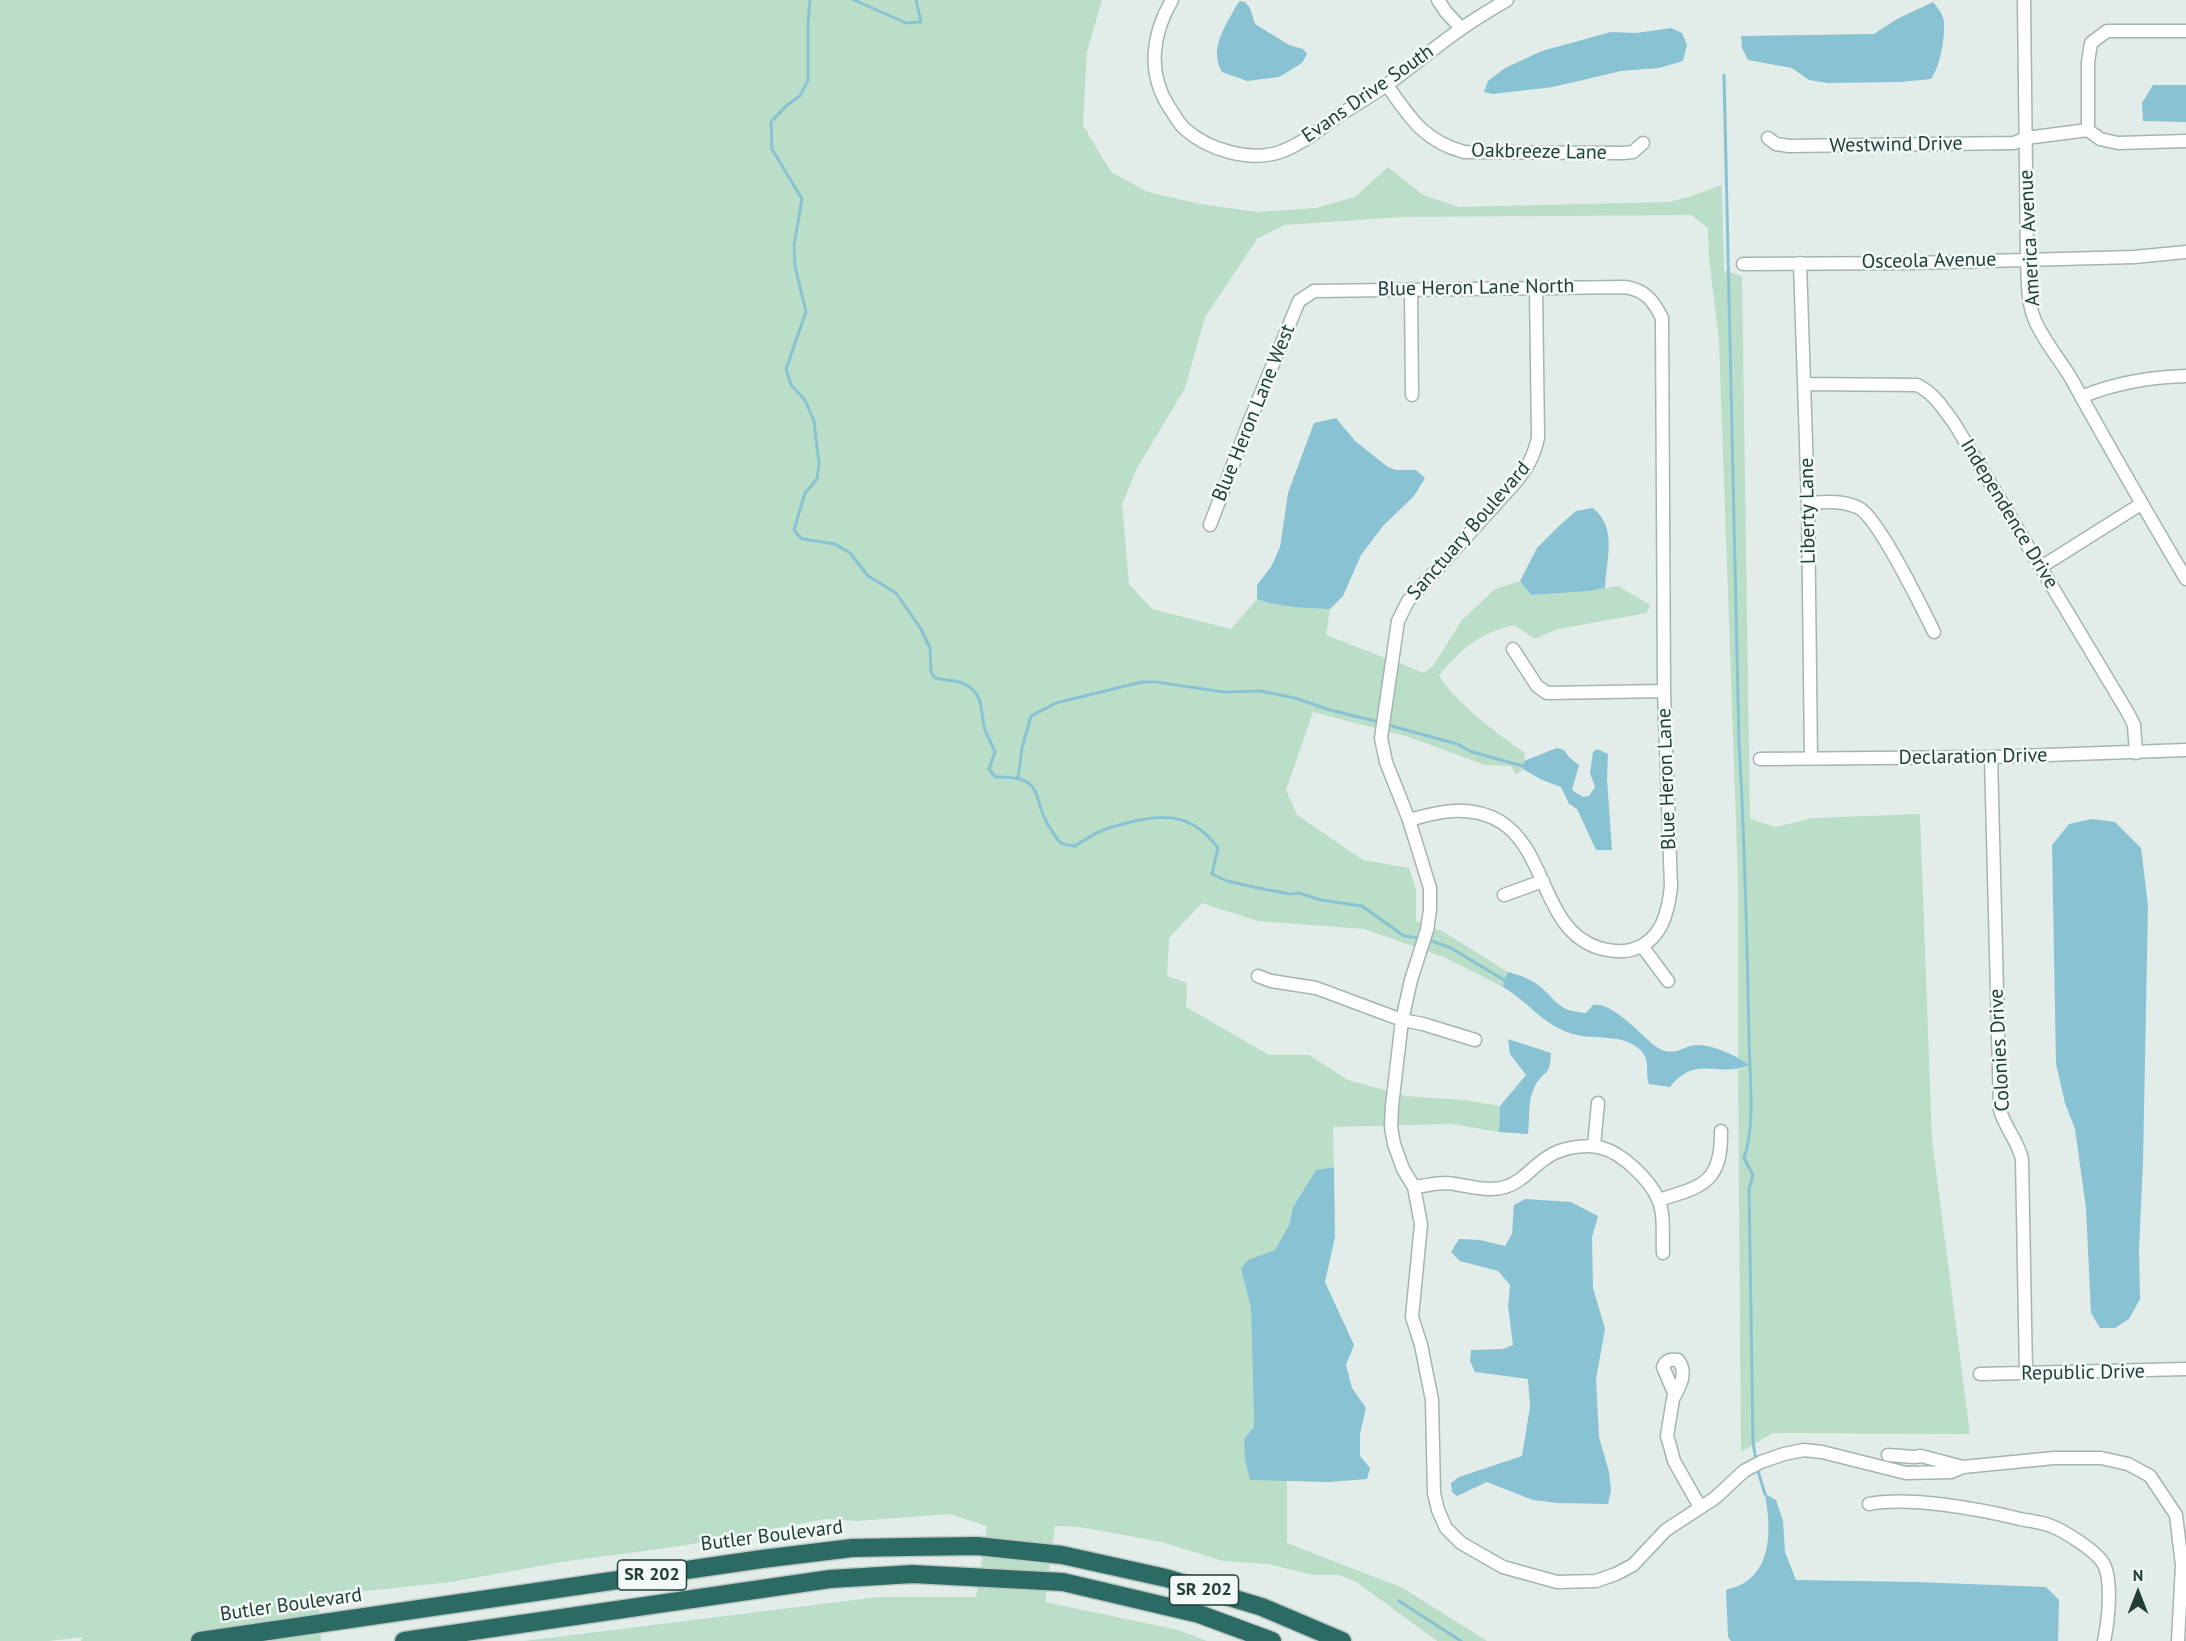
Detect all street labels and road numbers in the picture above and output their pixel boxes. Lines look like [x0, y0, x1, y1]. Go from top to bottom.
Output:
street label: Evans Drive South [1298, 40, 1438, 148]
street label: Westwind Drive [1829, 132, 1963, 158]
street label: Oakbreeze Lane [1471, 139, 1607, 165]
street label: America Avenue [2014, 169, 2046, 307]
street label: Osceola Avenue [1861, 248, 1997, 274]
street label: Blue Heron Lane North [1377, 274, 1575, 302]
street label: Blue Heron Lane West [1208, 321, 1300, 505]
street label: Independence Drive [1955, 435, 2063, 593]
street label: Sanctuary Boulevard [1402, 457, 1536, 605]
street label: Liberty Lane [1795, 458, 1821, 564]
street label: Blue Heron Lane [1653, 708, 1681, 850]
street label: Declaration Drive [1899, 744, 2047, 770]
street label: Colonies Drive [1985, 988, 2015, 1112]
street label: Republic Drive [2021, 1360, 2145, 1386]
street label: Butler Boulevard [699, 1515, 845, 1557]
road number: SR 202 [618, 1560, 686, 1590]
road number: SR 202 [1170, 1575, 1238, 1605]
street label: Butler Boulevard [218, 1583, 364, 1627]

